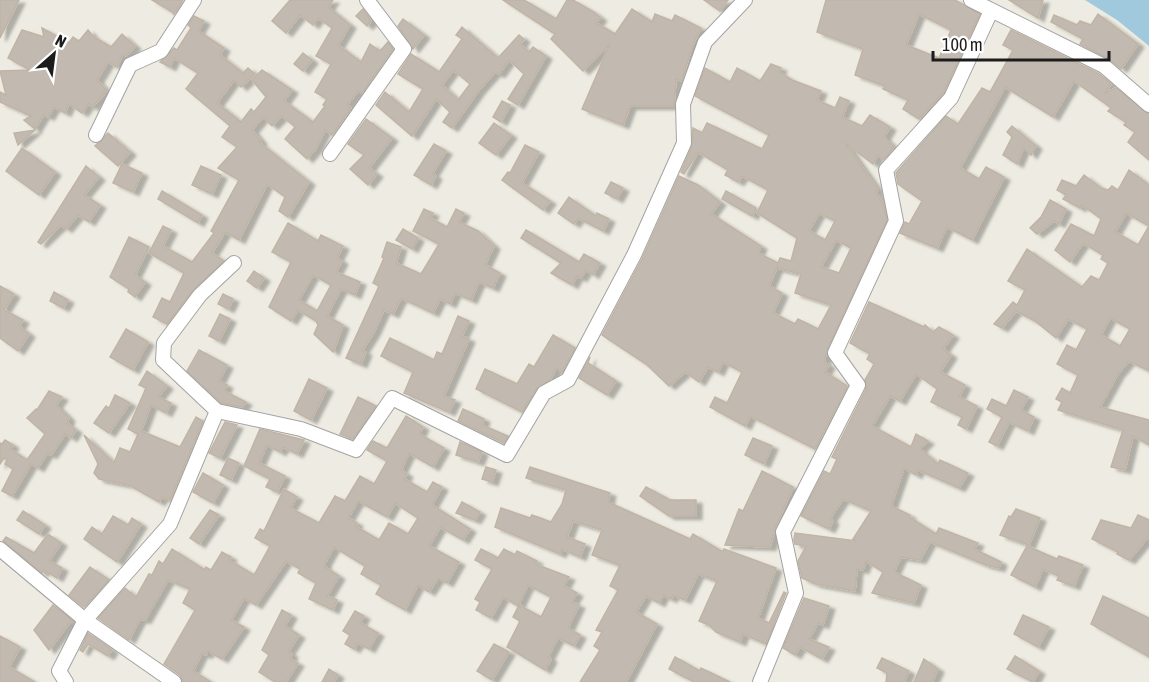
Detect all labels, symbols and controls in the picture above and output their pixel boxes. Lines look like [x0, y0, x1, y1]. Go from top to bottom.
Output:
north arrow [24, 24, 84, 84]
scale bar [933, 24, 1108, 62]
text: N [53, 31, 69, 51]
text: 100 m [942, 34, 983, 55]

